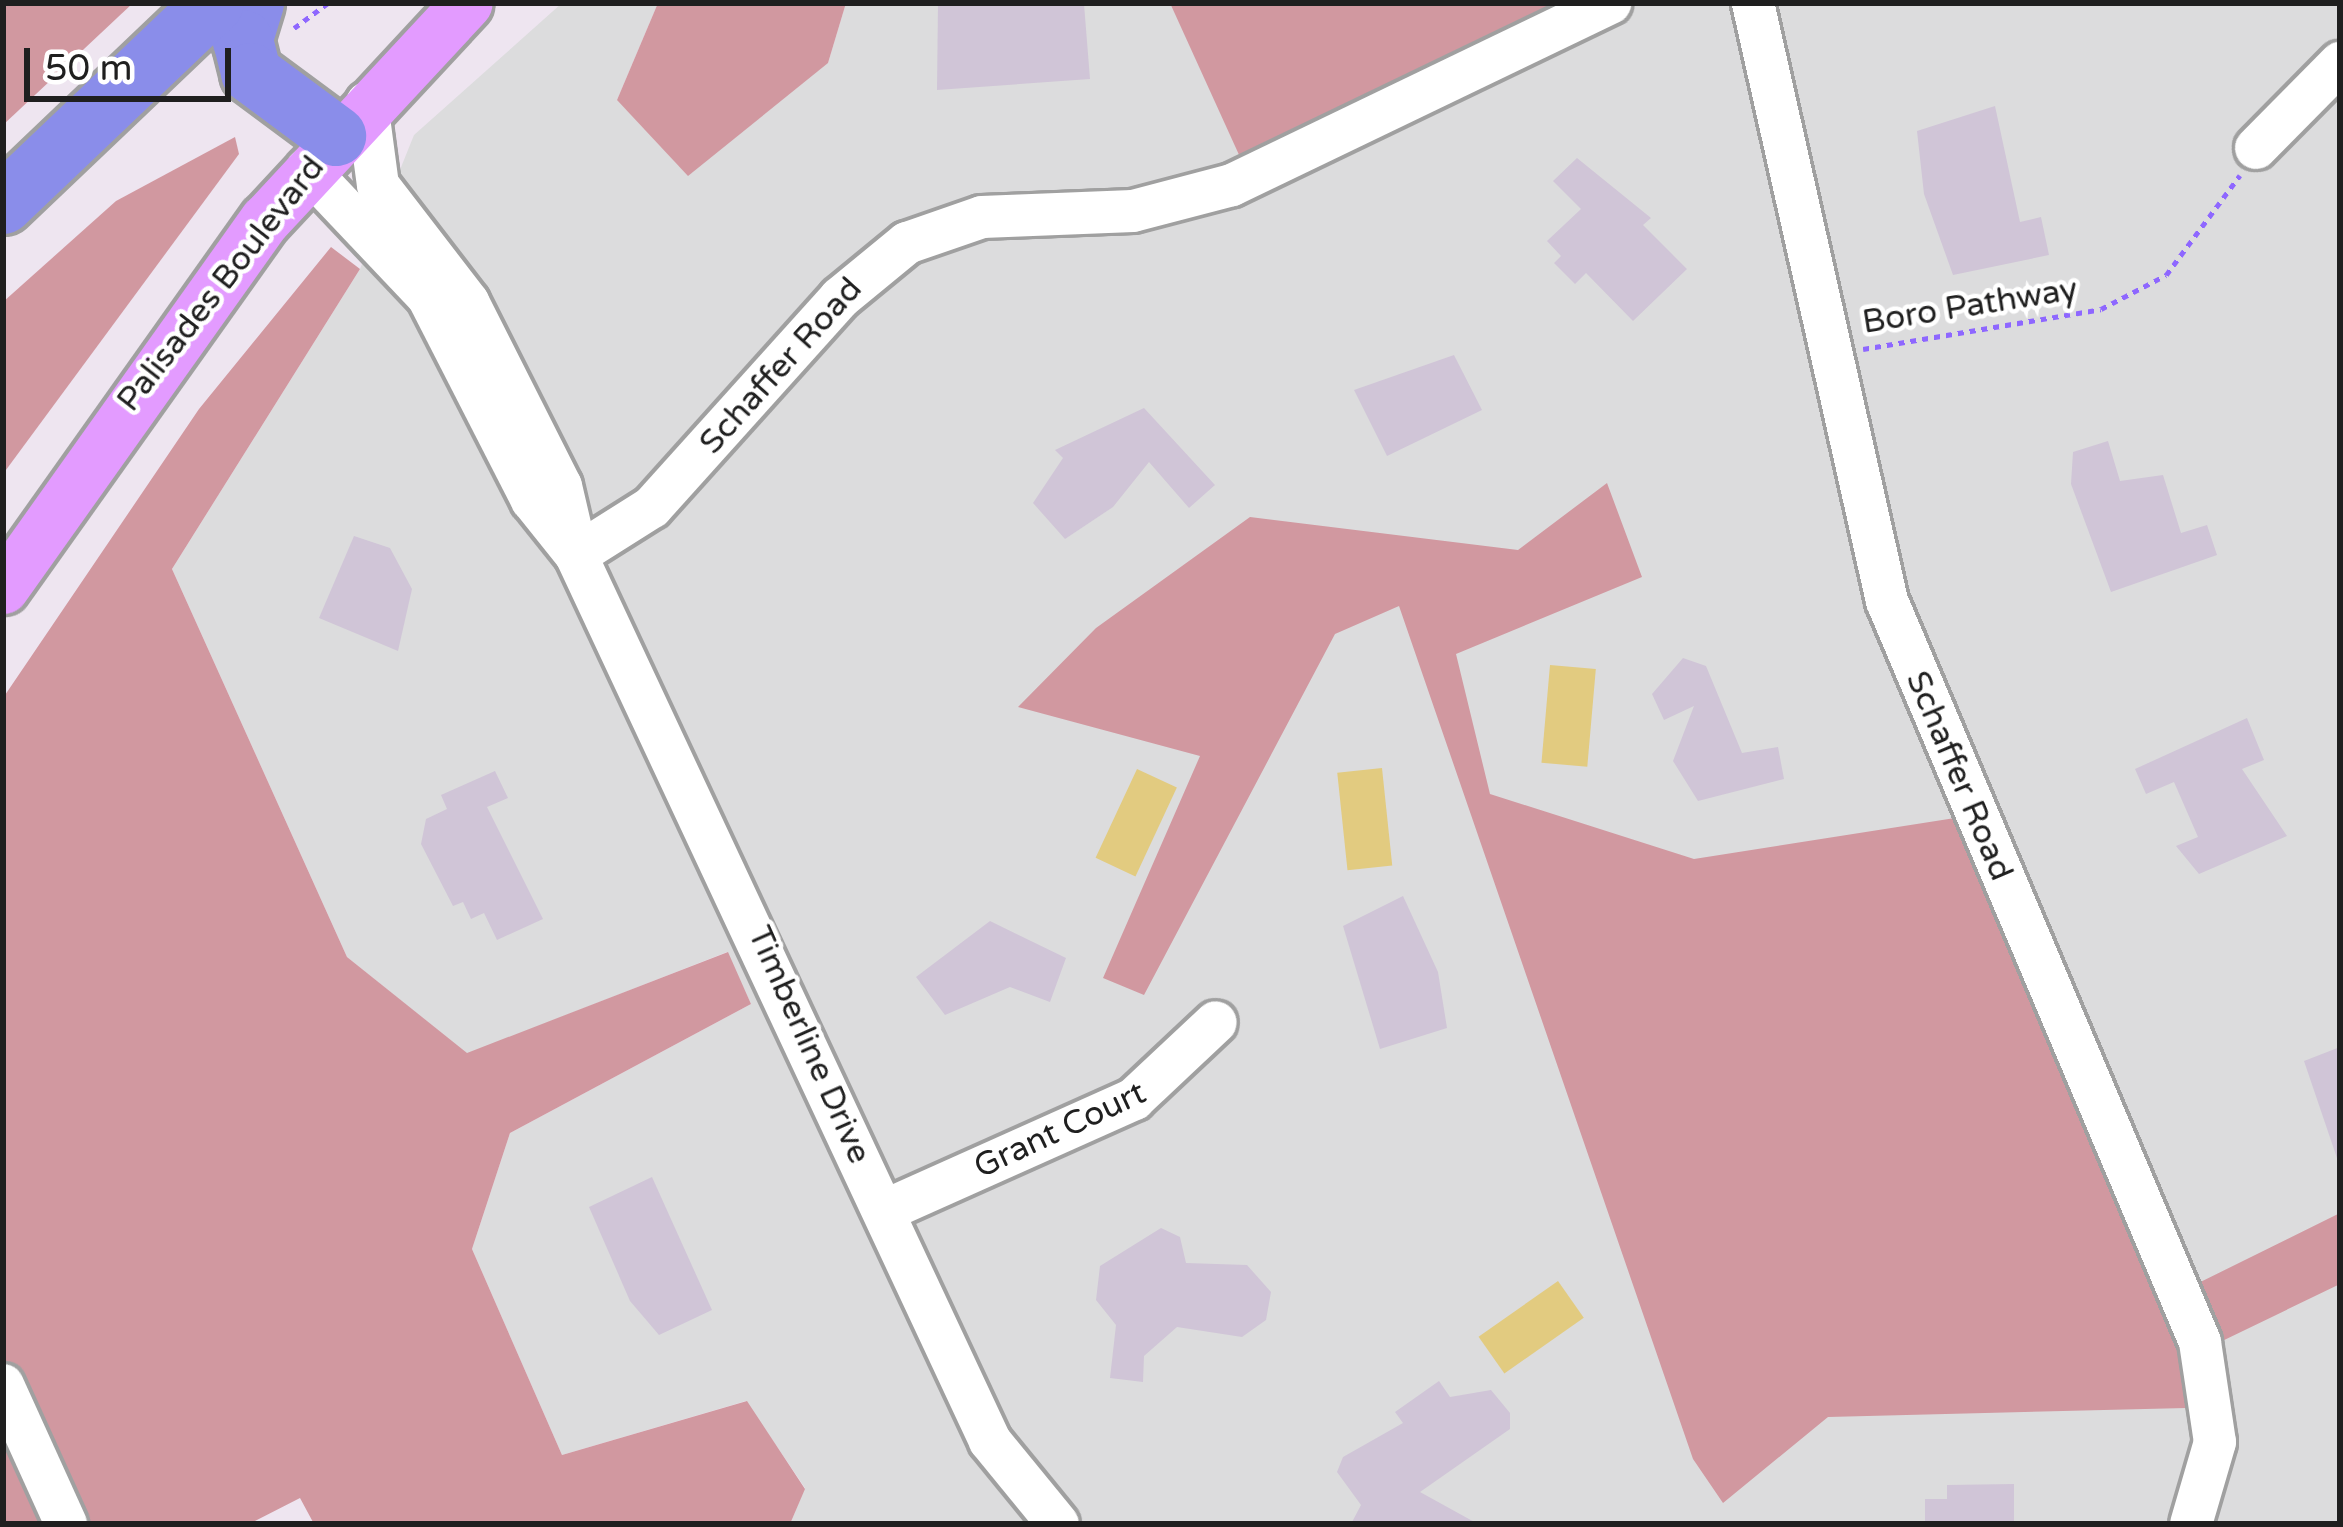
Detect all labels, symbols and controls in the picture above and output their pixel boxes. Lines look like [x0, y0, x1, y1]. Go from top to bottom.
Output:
scale bar [30, 24, 237, 98]
text: 50 m [45, 47, 133, 90]
street label: Palisades Boulevard [109, 148, 333, 420]
street label: Boro Pathway [1860, 269, 2080, 343]
street label: Schaffer Road [691, 270, 871, 462]
street label: Schaffer Road [1897, 665, 2021, 887]
street label: Timberline Drive [739, 920, 879, 1170]
street label: Grant Court [968, 1073, 1152, 1187]

